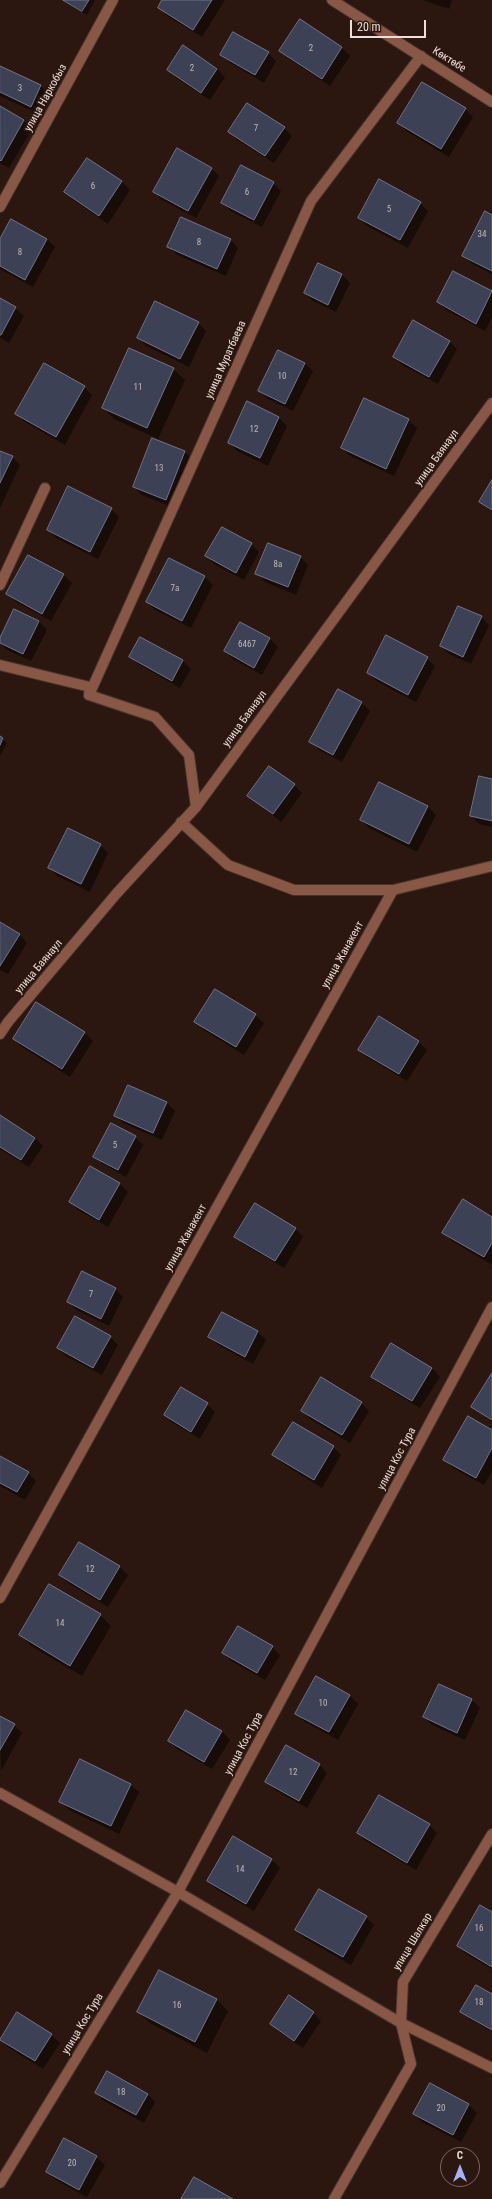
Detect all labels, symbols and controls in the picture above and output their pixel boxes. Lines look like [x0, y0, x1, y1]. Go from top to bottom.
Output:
scale bar [352, 12, 428, 38]
text: 20 m [357, 20, 381, 34]
house number: 2 [309, 44, 313, 54]
street label: Көктөбе [430, 45, 468, 75]
street label: улица Наркобыз [22, 62, 70, 134]
house number: 2 [190, 64, 194, 74]
house number: 3 [18, 84, 22, 94]
house number: 7 [254, 124, 258, 134]
house number: 6 [91, 182, 95, 192]
house number: 6 [245, 188, 249, 198]
house number: 5 [387, 205, 391, 215]
house number: 34 [478, 230, 486, 240]
house number: 8 [197, 238, 201, 248]
house number: 8 [18, 248, 22, 258]
street label: улица Муратбаева [203, 319, 249, 401]
house number: 10 [278, 372, 286, 382]
house number: 11 [134, 383, 142, 393]
house number: 12 [250, 425, 258, 435]
street label: улица Баянаул [412, 427, 462, 489]
house number: 13 [155, 464, 163, 474]
house number: 8а [274, 560, 282, 570]
house number: 7а [171, 584, 179, 594]
house number: 6467 [238, 640, 256, 650]
street label: улица Баянаул [220, 688, 270, 750]
street label: улица Жанакент [319, 919, 367, 991]
street label: улица Баянаул [13, 937, 65, 997]
house number: 5 [113, 1141, 117, 1151]
street label: улица Жанакент [162, 1202, 210, 1274]
house number: 7 [89, 1290, 93, 1300]
street label: улица Кос Тура [375, 1425, 419, 1493]
house number: 12 [86, 1565, 94, 1575]
house number: 14 [56, 1619, 64, 1629]
house number: 10 [319, 1699, 327, 1709]
street label: улица Кос Тура [222, 1710, 266, 1778]
house number: 12 [289, 1768, 297, 1778]
house number: 14 [236, 1865, 244, 1875]
street label: улица Шалкар [391, 1911, 435, 1973]
house number: 16 [475, 1924, 483, 1934]
street label: улица Кос Тура [60, 1991, 106, 2057]
house number: 18 [475, 1998, 483, 2008]
house number: 16 [173, 2001, 181, 2011]
house number: 18 [117, 2088, 125, 2098]
house number: 20 [437, 2104, 445, 2114]
north arrow [440, 2147, 480, 2187]
text: С [457, 2149, 463, 2162]
house number: 20 [68, 2159, 76, 2169]

